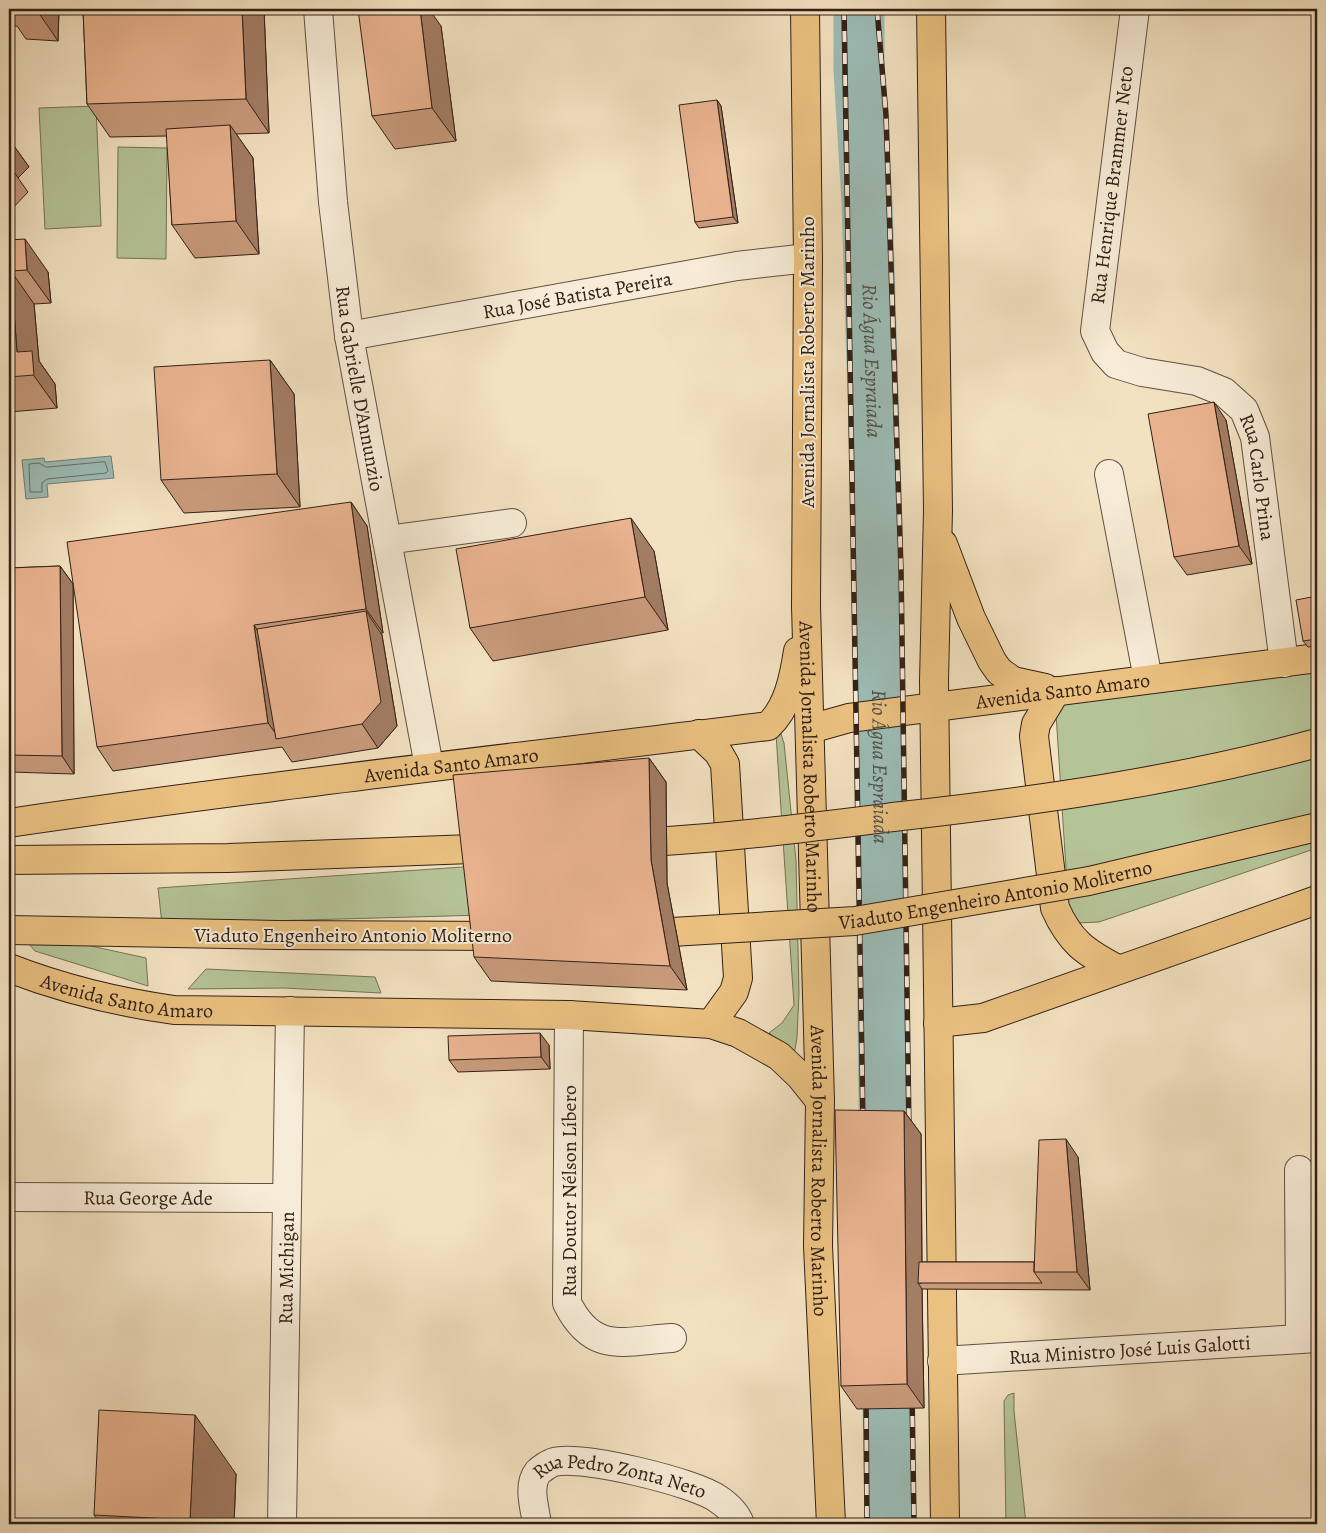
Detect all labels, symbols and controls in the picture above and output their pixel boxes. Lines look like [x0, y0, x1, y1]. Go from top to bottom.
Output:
street label: Rua Henrique Brammer Neto [1084, 64, 1140, 306]
street label: Avenida Jornalista Roberto Marinho [794, 216, 821, 509]
street label: Rua José Batista Pereira [480, 264, 675, 325]
water label: Rio Água Espraiada [856, 283, 888, 439]
street label: Rua Gabrielle D'Annunzio [330, 284, 391, 493]
street label: Rua Carlo Prina [1233, 409, 1282, 543]
street label: Avenida Jornalista Roberto Marinho [793, 620, 828, 913]
street label: Avenida Santo Amaro [973, 666, 1151, 715]
water label: Rio Água Espraiada [865, 689, 895, 844]
street label: Avenida Santo Amaro [362, 741, 540, 789]
street label: Viaduto Engenheiro Antonio Moliterno [837, 853, 1155, 936]
street label: Viaduto Engenheiro Antonio Moliterno [193, 922, 512, 949]
street label: Avenida Santo Amaro [36, 967, 213, 1024]
street label: Avenida Jornalista Roberto Marinho [804, 1024, 835, 1317]
street label: Rua Doutor Nélson Líbero [556, 1085, 583, 1297]
street label: Rua George Ade [83, 1184, 213, 1211]
street label: Rua Michigan [272, 1211, 300, 1325]
street label: Rua Ministro José Luis Galotti [1008, 1329, 1251, 1370]
street label: Rua Pedro Zonta Neto [526, 1447, 711, 1505]

